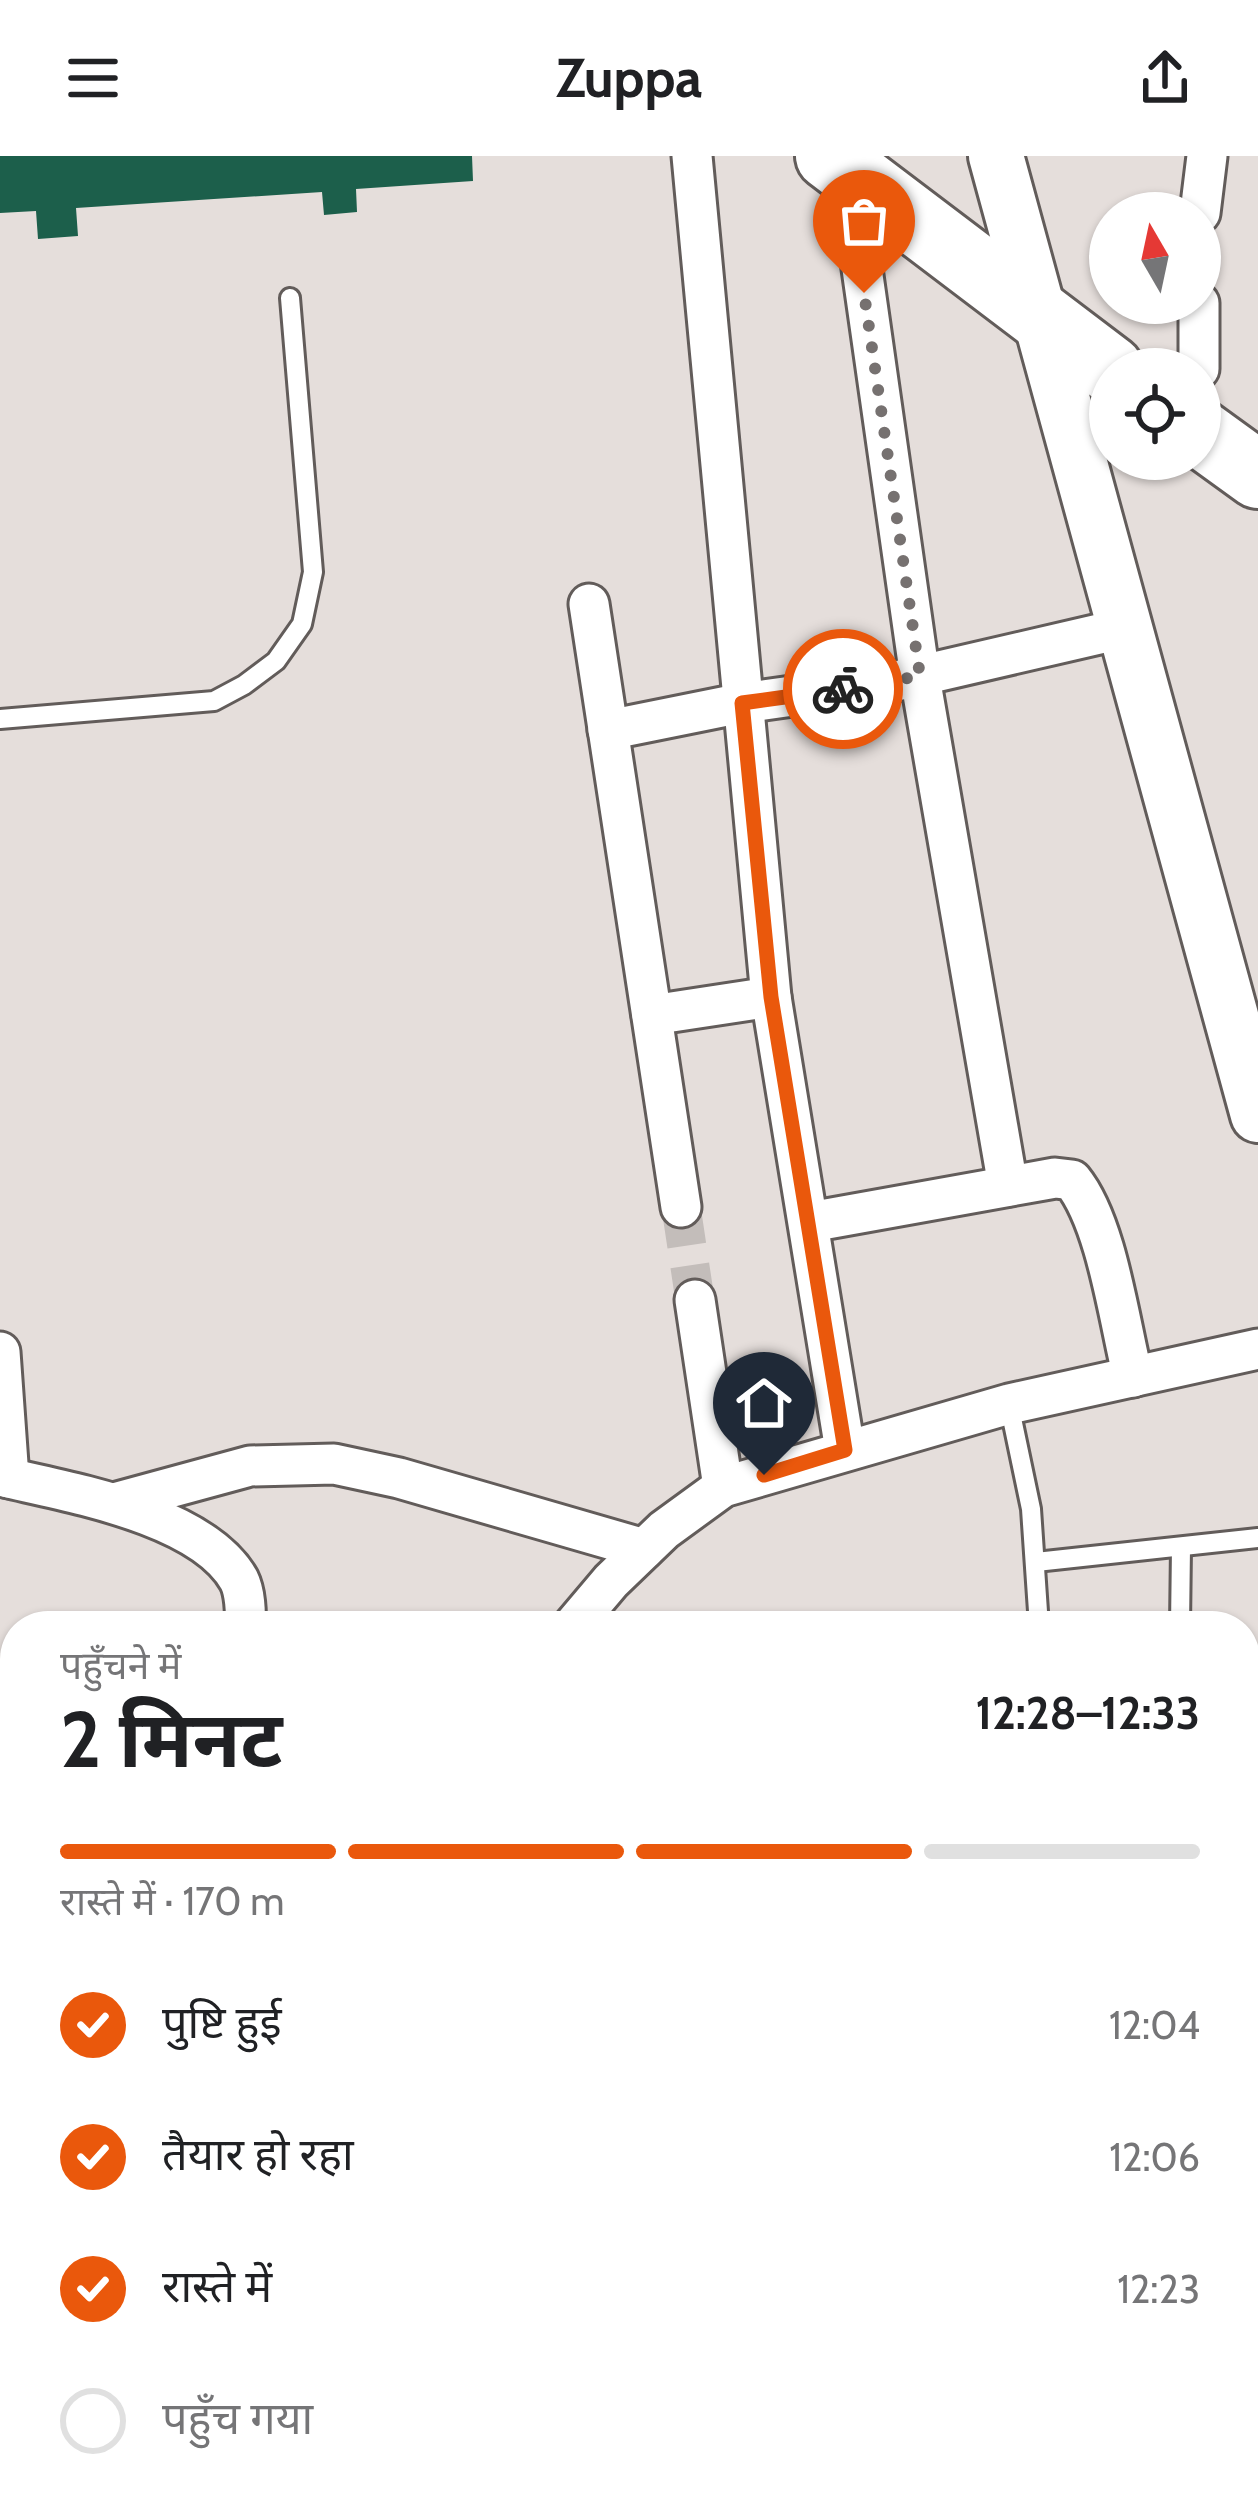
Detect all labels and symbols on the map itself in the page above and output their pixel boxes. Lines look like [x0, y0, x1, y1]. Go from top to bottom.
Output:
pin [813, 170, 915, 293]
north arrow [1089, 192, 1221, 324]
courier [783, 629, 903, 749]
pin [713, 1352, 815, 1475]

